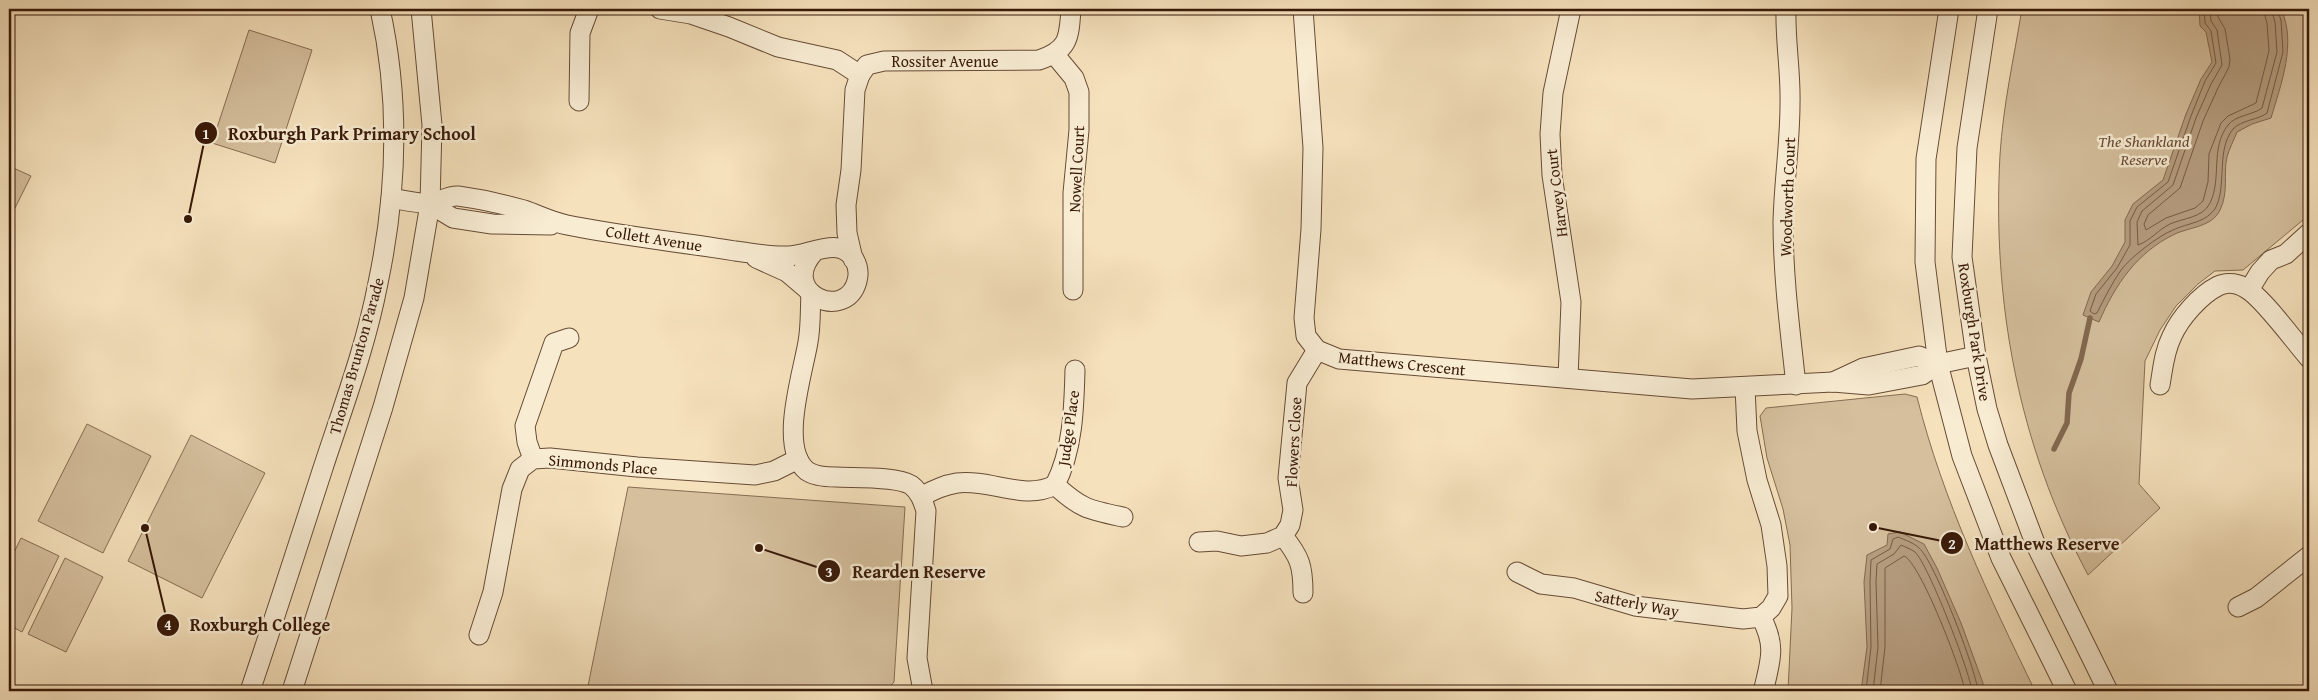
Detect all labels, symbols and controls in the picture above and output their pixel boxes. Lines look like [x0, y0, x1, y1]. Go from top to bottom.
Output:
street label: Rossiter Avenue [891, 49, 999, 73]
callout: Roxburgh Park Primary School [193, 117, 486, 150]
text: Roxburgh Park Primary School [228, 120, 476, 147]
text: 1 [202, 123, 210, 144]
street label: Nowell Court [1062, 124, 1090, 213]
park label: The Shankland Reserve [2098, 129, 2190, 171]
street label: Woodworth Court [1773, 136, 1801, 257]
street label: Harvey Court [1539, 147, 1573, 239]
street label: Collett Avenue [604, 219, 704, 257]
street label: Roxburgh Park Drive [1952, 261, 1998, 403]
street label: Thomas Brunton Parade [322, 275, 390, 437]
street label: Matthews Crescent [1337, 344, 1467, 382]
street label: Judge Place [1051, 388, 1085, 470]
street label: Flowers Close [1279, 396, 1307, 488]
street label: Simmonds Place [548, 447, 658, 481]
callout: Matthews Reserve [1939, 527, 2129, 560]
text: Matthews Reserve [1975, 530, 2120, 557]
text: 2 [1948, 533, 1956, 554]
callout: Rearden Reserve [817, 555, 996, 588]
text: Rearden Reserve [852, 558, 986, 585]
text: 3 [825, 561, 833, 582]
street label: Satterly Way [1593, 583, 1681, 623]
callout: Roxburgh College [155, 608, 340, 641]
text: Roxburgh College [190, 611, 330, 638]
text: 4 [164, 614, 172, 635]

